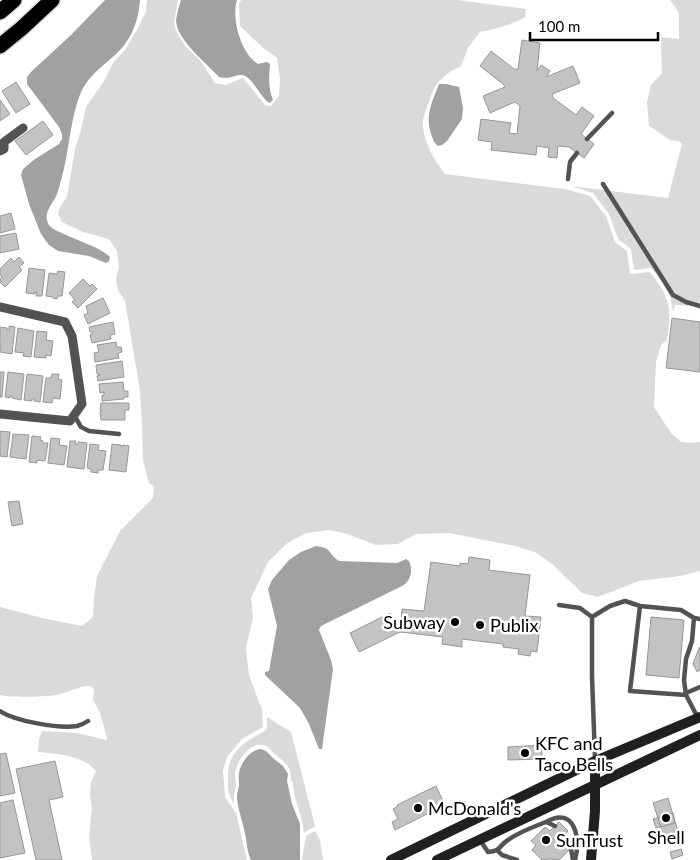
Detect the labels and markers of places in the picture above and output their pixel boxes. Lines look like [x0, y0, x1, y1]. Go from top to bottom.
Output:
place label: Subway [383, 611, 446, 633]
place label: Publix [490, 614, 538, 636]
marker: Subway [449, 616, 461, 628]
marker: Publix [474, 619, 486, 631]
place label: KFC and Taco Bells [535, 732, 613, 775]
marker: KFC and Taco Bells [519, 747, 531, 759]
place label: McDonald's [428, 797, 522, 819]
marker: McDonald's [412, 802, 424, 814]
marker: Shell [660, 812, 672, 824]
place label: Shell [647, 826, 685, 848]
place label: SunTrust [556, 829, 623, 851]
marker: SunTrust [540, 834, 552, 846]

